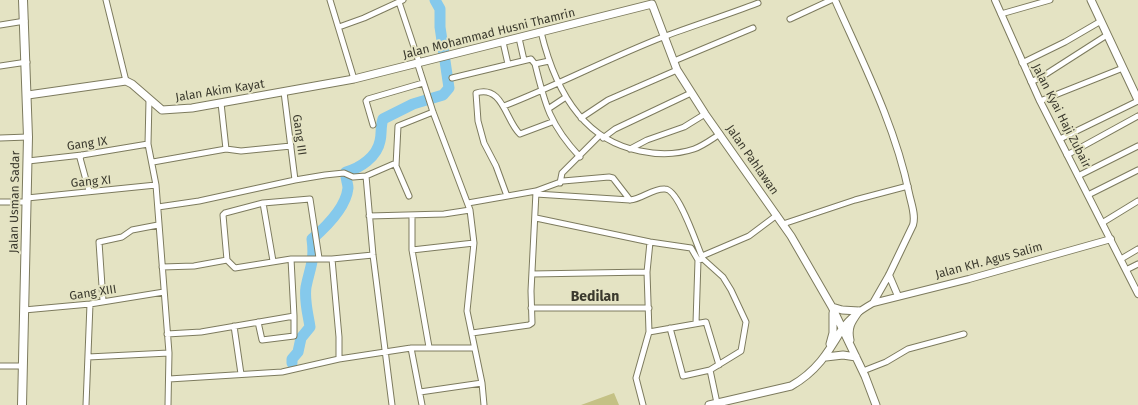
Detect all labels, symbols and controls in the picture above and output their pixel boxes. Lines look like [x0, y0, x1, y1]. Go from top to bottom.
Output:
street label: Jalan Mohammad Husni Thamrin [401, 6, 577, 62]
street label: Jalan Kyai Haji Zubair [1028, 61, 1094, 171]
street label: Jalan Akim Kayat [174, 77, 266, 105]
street label: Gang III [289, 114, 309, 156]
street label: Jalan Pahlawan [723, 122, 781, 198]
street label: Gang IX [66, 134, 108, 154]
street label: Jalan Usman Sadar [7, 151, 23, 253]
street label: Gang XI [70, 173, 112, 191]
street label: Jalan KH. Agus Salim [934, 240, 1044, 282]
street label: Gang XIII [68, 282, 118, 304]
district label: Bedilan [571, 289, 619, 305]

